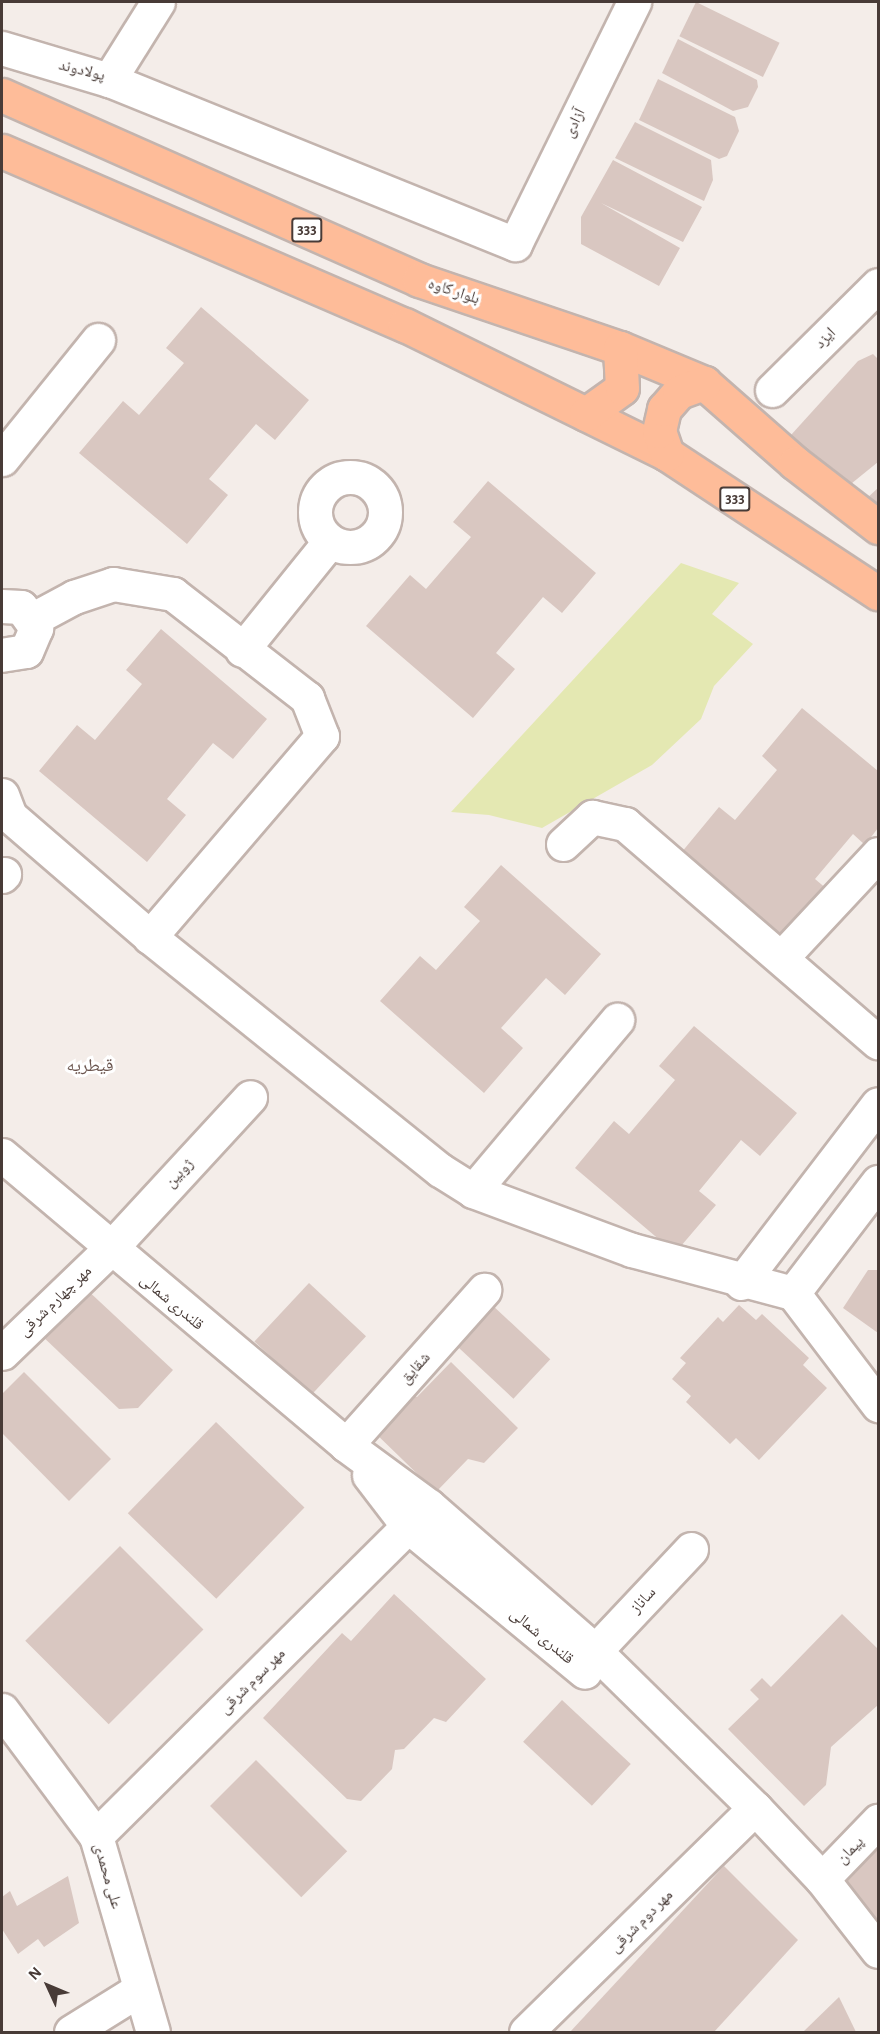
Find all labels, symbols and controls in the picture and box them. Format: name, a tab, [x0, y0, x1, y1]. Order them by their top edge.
street label: پولادوند	[57, 55, 107, 85]
street label: آزادی	[559, 105, 589, 141]
road number: 333	[290, 218, 324, 242]
street label: بلوار کاوه	[426, 274, 482, 308]
street label: ایزد	[810, 323, 840, 353]
road number: 333	[718, 487, 752, 511]
district label: قیطریه	[67, 1055, 113, 1077]
street label: ژوبین	[161, 1154, 197, 1192]
street label: مهر چهارم شرقی	[14, 1261, 96, 1341]
street label: قلندری شمالی	[136, 1270, 208, 1334]
street label: شقایق	[396, 1348, 434, 1388]
street label: ساناز	[626, 1583, 660, 1617]
street label: قلندری شمالی	[506, 1604, 578, 1668]
street label: مهر سوم شرقی	[215, 1644, 289, 1718]
street label: پیمان	[832, 1832, 868, 1868]
street label: علی محمدی	[89, 1841, 127, 1911]
street label: مهر دوم شرقی	[605, 1885, 677, 1957]
north arrow	[18, 1956, 78, 2016]
text: N	[25, 1964, 45, 1983]

